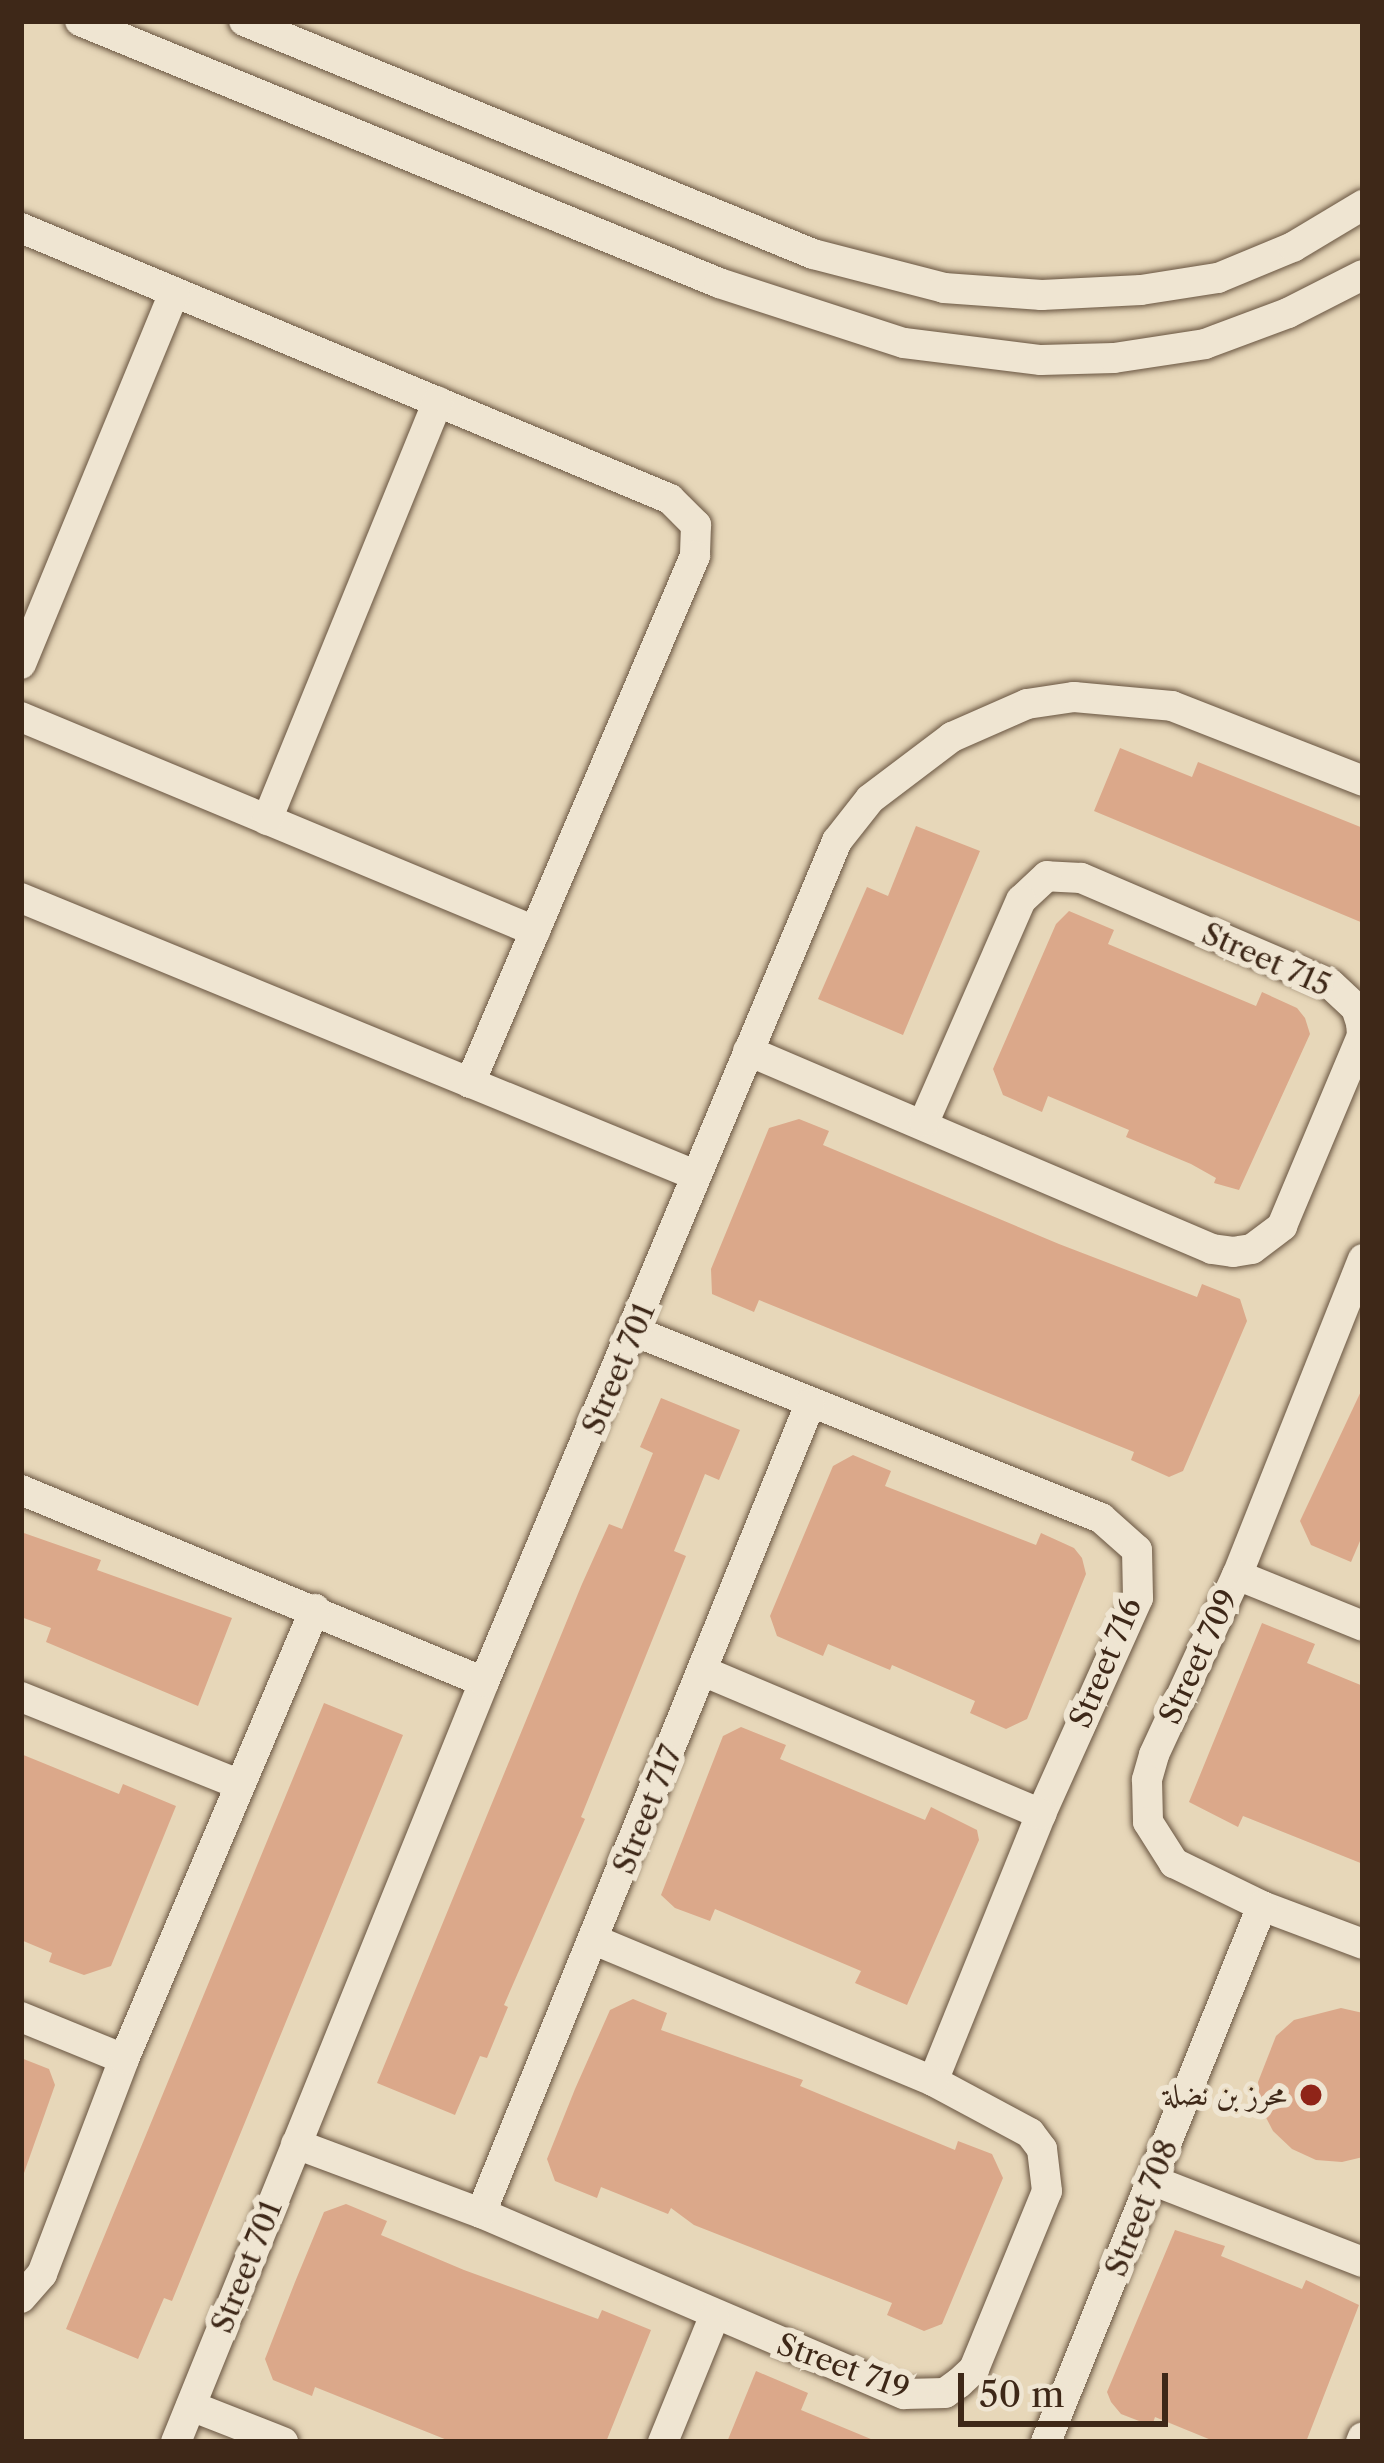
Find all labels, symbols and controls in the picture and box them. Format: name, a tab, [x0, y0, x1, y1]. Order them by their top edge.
street label: Street 715	[1196, 916, 1336, 1004]
street label: Street 701	[575, 1298, 663, 1440]
street label: Street 709	[1152, 1584, 1246, 1730]
street label: Street 716	[1062, 1592, 1150, 1734]
street label: Street 717	[606, 1741, 690, 1879]
place label: محرز بن نضلة	[1163, 2077, 1287, 2113]
marker: محرز بن نضلة	[1298, 2082, 1324, 2108]
street label: Street 708	[1098, 2134, 1186, 2282]
street label: Street 701	[204, 2196, 290, 2338]
street label: Street 719	[772, 2326, 914, 2408]
scale bar	[964, 2349, 1174, 2423]
text: 50 m	[979, 2372, 1064, 2416]

